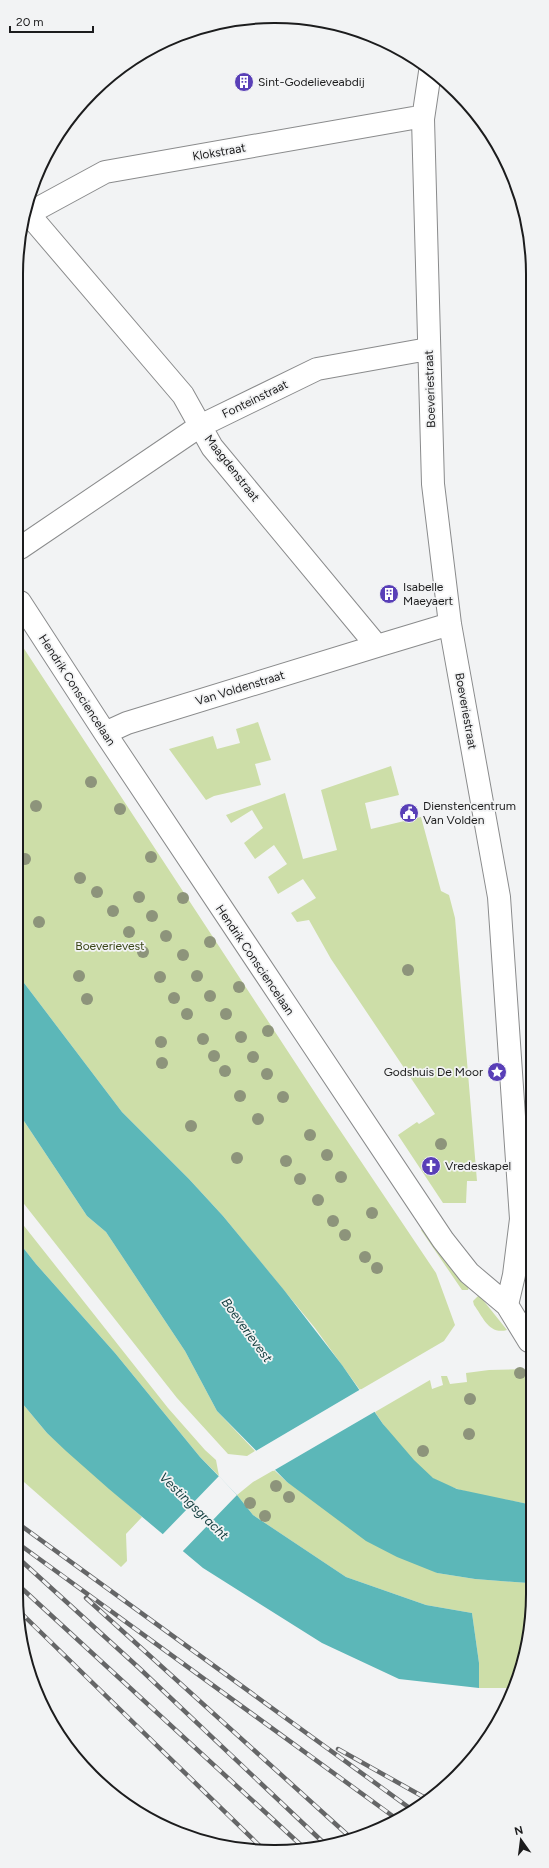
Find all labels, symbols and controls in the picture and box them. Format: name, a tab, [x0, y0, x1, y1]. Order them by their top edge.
scale bar	[10, 8, 93, 34]
text: 20 m	[16, 15, 44, 29]
building icon: Sint-Godelieveabdij	[233, 71, 255, 93]
place label: Sint-Godelieveabdij	[258, 75, 365, 89]
street label: Klokstraat	[191, 140, 247, 164]
street label: Boeveriestraat	[422, 349, 438, 428]
street label: Fonteinstraat	[220, 377, 291, 421]
street label: Maagdenstraat	[202, 432, 263, 504]
place label: Isabelle Maeyaert	[403, 580, 454, 608]
building icon: Isabelle Maeyaert	[378, 583, 400, 605]
street label: Hendrik Consciencelaan	[36, 632, 118, 749]
street label: Van Voldenstraat	[194, 668, 287, 708]
street label: Boeveriestraat	[452, 672, 480, 751]
place label: Dienstencentrum Van Volden	[423, 799, 516, 827]
public building icon: Dienstencentrum Van Volden	[398, 802, 420, 824]
street label: Hendrik Consciencelaan	[213, 902, 297, 1018]
park label: Boeverievest	[75, 939, 145, 953]
place icon: Godshuis De Moor	[486, 1061, 508, 1083]
place label: Godshuis De Moor	[384, 1065, 483, 1079]
church icon: Vredeskapel	[420, 1155, 442, 1177]
place label: Vredeskapel	[445, 1159, 511, 1173]
water label: Boeverievest	[219, 1295, 276, 1366]
water label: Vestingsgracht	[157, 1469, 232, 1543]
north arrow	[501, 1820, 541, 1860]
text: N	[513, 1823, 524, 1838]

